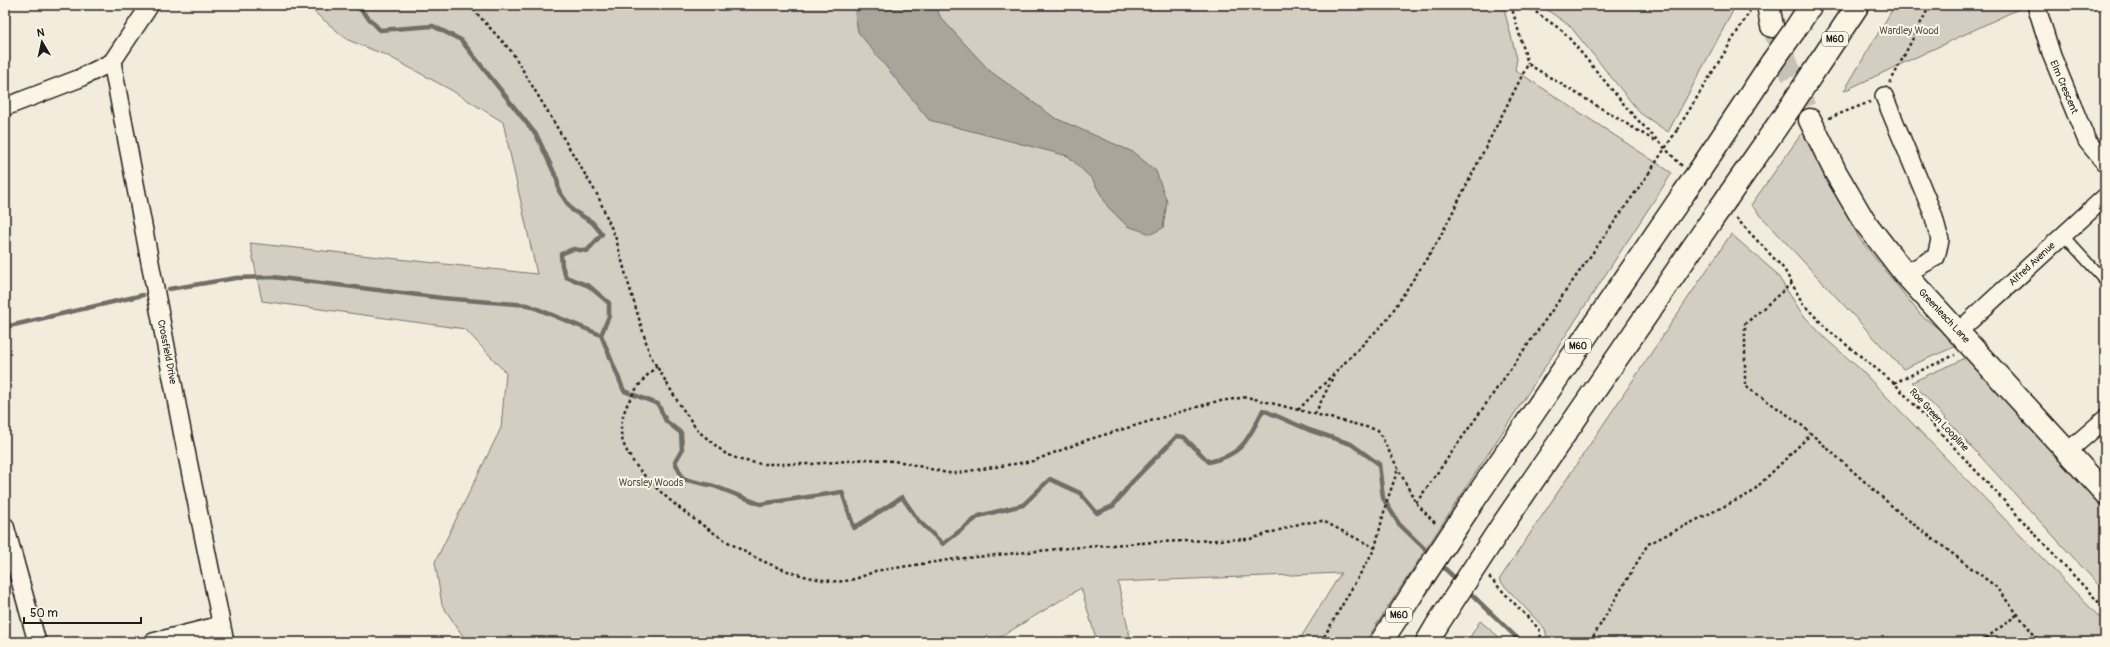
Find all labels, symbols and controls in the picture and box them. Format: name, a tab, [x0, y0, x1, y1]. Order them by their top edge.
north arrow	[22, 22, 62, 62]
park label: Wardley Wood	[1879, 25, 1939, 37]
text: N	[36, 26, 46, 40]
road number: M60	[1822, 32, 1848, 46]
street label: Elm Crescent	[2047, 58, 2081, 116]
street label: Alfred Avenue	[2006, 239, 2058, 289]
street label: Greenleach Lane	[1916, 286, 1972, 346]
street label: Crossfield Drive	[155, 319, 179, 385]
road number: M60	[1565, 339, 1591, 353]
street label: Roe Green Loopline	[1907, 386, 1971, 454]
park label: Worsley Woods	[619, 477, 684, 489]
scale bar	[24, 599, 141, 625]
text: 50 m	[30, 606, 58, 621]
road number: M60	[1386, 608, 1412, 622]

